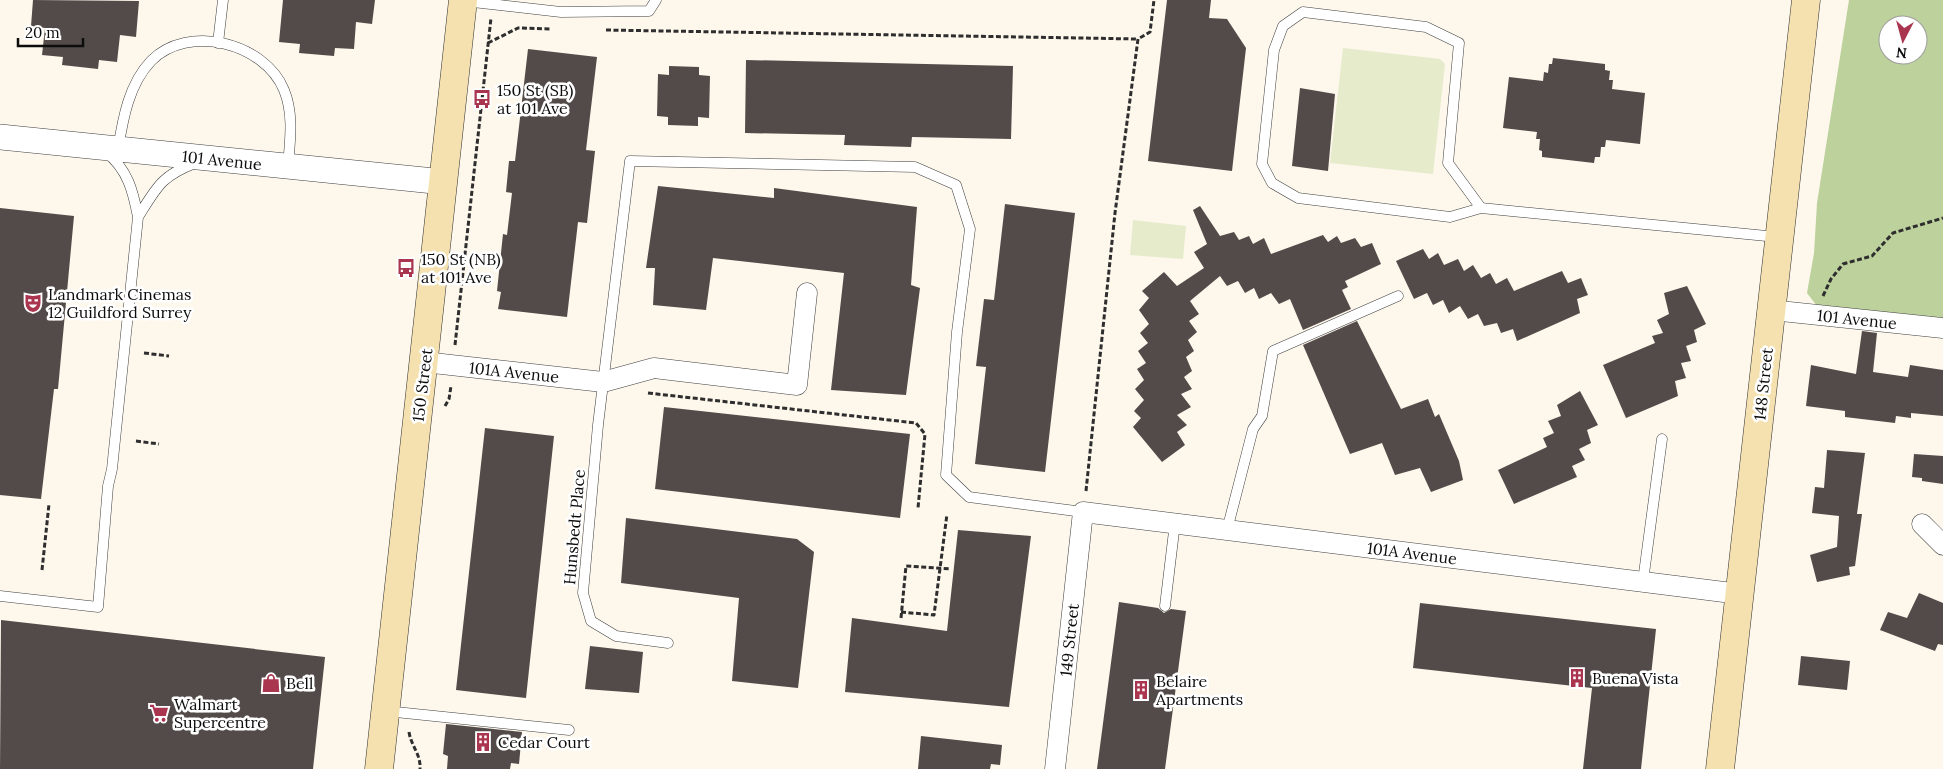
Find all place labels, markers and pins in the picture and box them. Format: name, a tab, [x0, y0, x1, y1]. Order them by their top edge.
place label: 150 St (SB) at 101 Ave	[497, 80, 573, 118]
bus stop icon: 150 St (SB) at 101 Ave	[471, 88, 493, 110]
place label: 150 St (NB) at 101 Ave	[421, 249, 501, 287]
bus stop icon: 150 St (NB) at 101 Ave	[395, 257, 417, 279]
place label: Landmark Cinemas 12 Guildford Surrey	[48, 284, 192, 322]
theatre icon: Landmark Cinemas 12 Guildford Surrey	[22, 292, 44, 314]
building icon: Buena Vista	[1566, 667, 1588, 689]
place label: Buena Vista	[1592, 668, 1679, 688]
place label: Belaire Apartments	[1155, 671, 1243, 709]
shop icon: Bell	[260, 672, 282, 694]
place label: Bell	[286, 673, 313, 693]
building icon: Belaire Apartments	[1130, 679, 1152, 701]
place label: Walmart Supercentre	[174, 694, 266, 732]
supermarket icon: Walmart Supercentre	[148, 702, 170, 724]
building icon: Cedar Court	[472, 731, 494, 753]
place label: Cedar Court	[498, 732, 591, 752]

